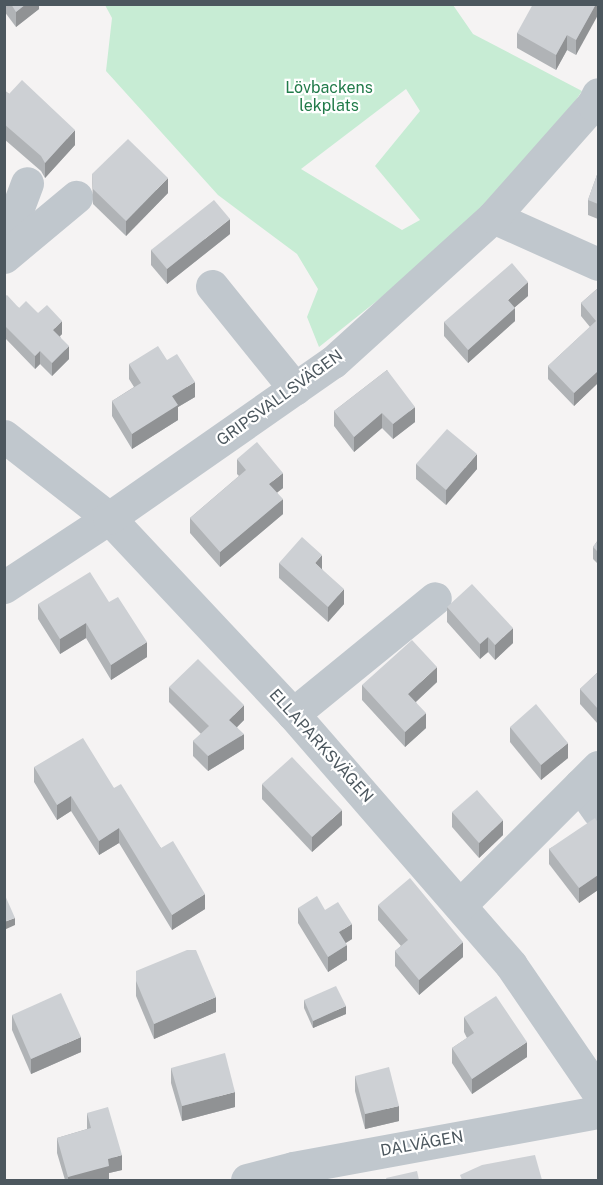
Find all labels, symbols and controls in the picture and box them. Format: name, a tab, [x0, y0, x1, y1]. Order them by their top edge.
park label: Lövbackens lekplats	[285, 78, 373, 116]
street label: GRIPSVALLSVÄGEN	[213, 346, 347, 450]
street label: ELLAPARKSVÄGEN	[265, 685, 377, 807]
street label: DALVÄGEN	[379, 1127, 465, 1161]

